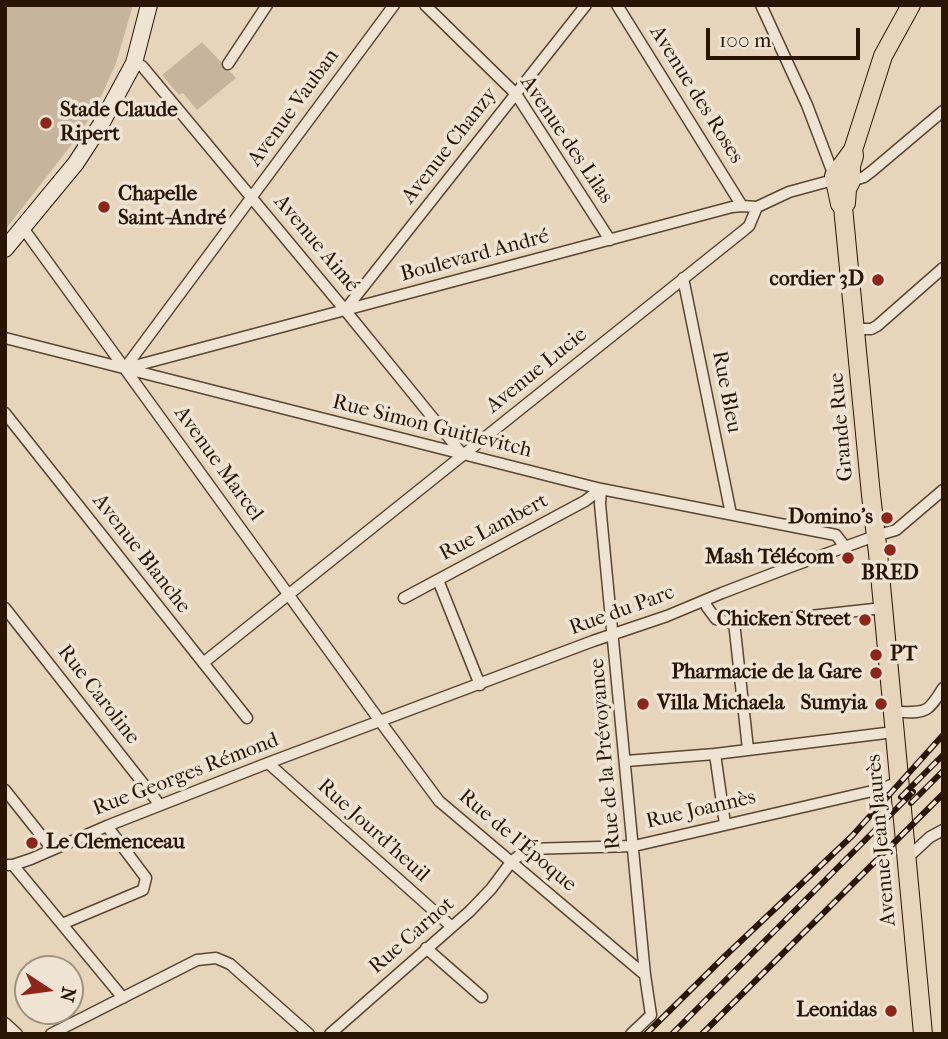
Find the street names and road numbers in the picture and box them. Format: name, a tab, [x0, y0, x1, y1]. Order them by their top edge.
street label: Avenue des Roses	[643, 21, 749, 169]
street label: Avenue Vauban	[243, 44, 345, 172]
street label: Avenue des Lilas	[514, 71, 618, 209]
street label: Avenue Chanzy	[397, 83, 503, 209]
street label: Avenue Aimé	[268, 190, 364, 298]
street label: Boulevard André	[398, 224, 552, 288]
street label: Avenue Lucie	[482, 323, 592, 419]
street label: Rue Bleu	[706, 349, 746, 435]
street label: Grande Rue	[825, 372, 859, 482]
street label: Rue Simon Guitlevitch	[330, 390, 534, 464]
street label: Avenue Marcel	[168, 402, 268, 526]
street label: Avenue Blanche	[86, 489, 196, 619]
street label: Rue Lambert	[435, 489, 553, 567]
street label: Rue du Parc	[566, 580, 678, 642]
street label: Rue Caroline	[51, 640, 145, 750]
street label: Rue de la Prévoyance	[585, 657, 627, 851]
street label: Rue Georges Rémond	[90, 728, 282, 822]
street label: Avenue Jean Jaurès	[862, 753, 902, 927]
street label: Rue Jourd'heuil	[312, 774, 434, 888]
street label: Rue de l'Époque	[453, 784, 581, 898]
street label: Rue Joannès	[644, 785, 758, 835]
street label: Rue Carnot	[364, 892, 460, 980]

